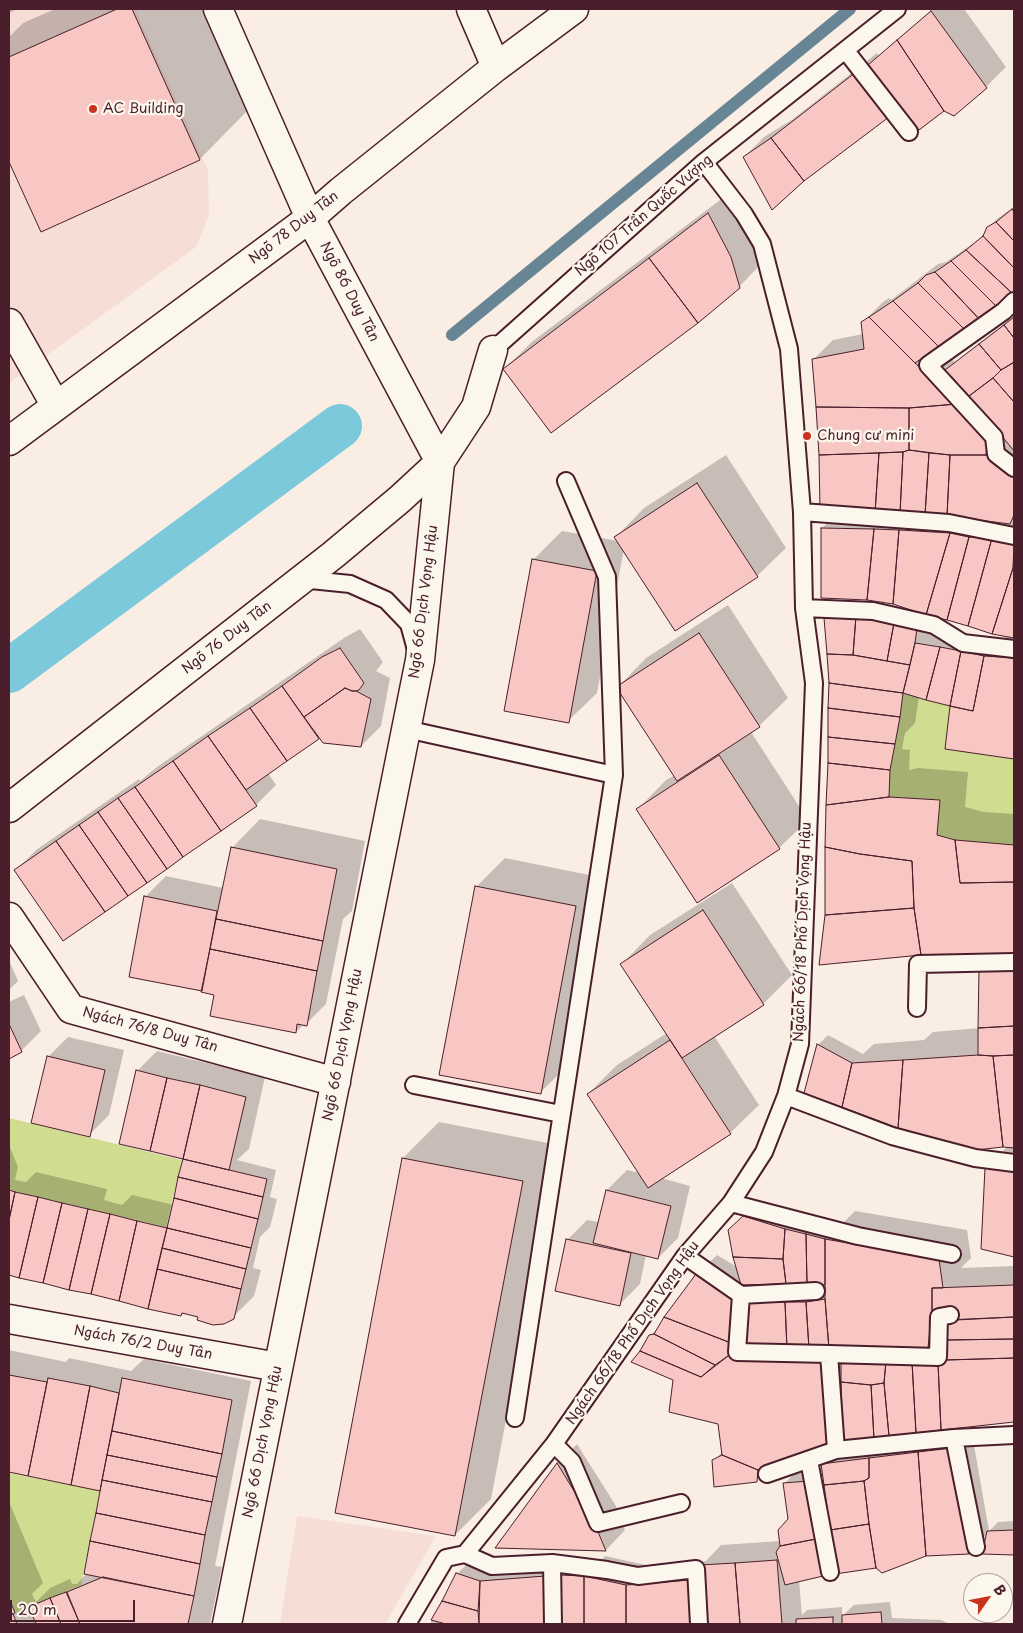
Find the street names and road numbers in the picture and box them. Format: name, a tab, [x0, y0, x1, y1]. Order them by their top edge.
street label: Ngõ 107 Trần Quốc Vượng	[572, 152, 716, 280]
street label: Ngõ 78 Duy Tân	[246, 188, 342, 268]
street label: Ngõ 86 Duy Tân	[316, 239, 382, 345]
street label: Ngõ 66 Dịch Vọng Hậu	[406, 524, 442, 680]
street label: Ngõ 76 Duy Tân	[179, 598, 275, 678]
street label: Ngách 66/18 Phố Dịch Vọng Hậu	[791, 822, 815, 1042]
street label: Ngõ 66 Dịch Vọng Hậu	[320, 967, 366, 1123]
street label: Ngách 76/8 Duy Tân	[81, 1004, 219, 1056]
street label: Ngách 66/18 Phố Dịch Vọng Hậu	[563, 1238, 703, 1428]
street label: Ngách 76/2 Duy Tân	[72, 1323, 214, 1363]
street label: Ngõ 66 Dịch Vọng Hậu	[240, 1364, 286, 1520]

